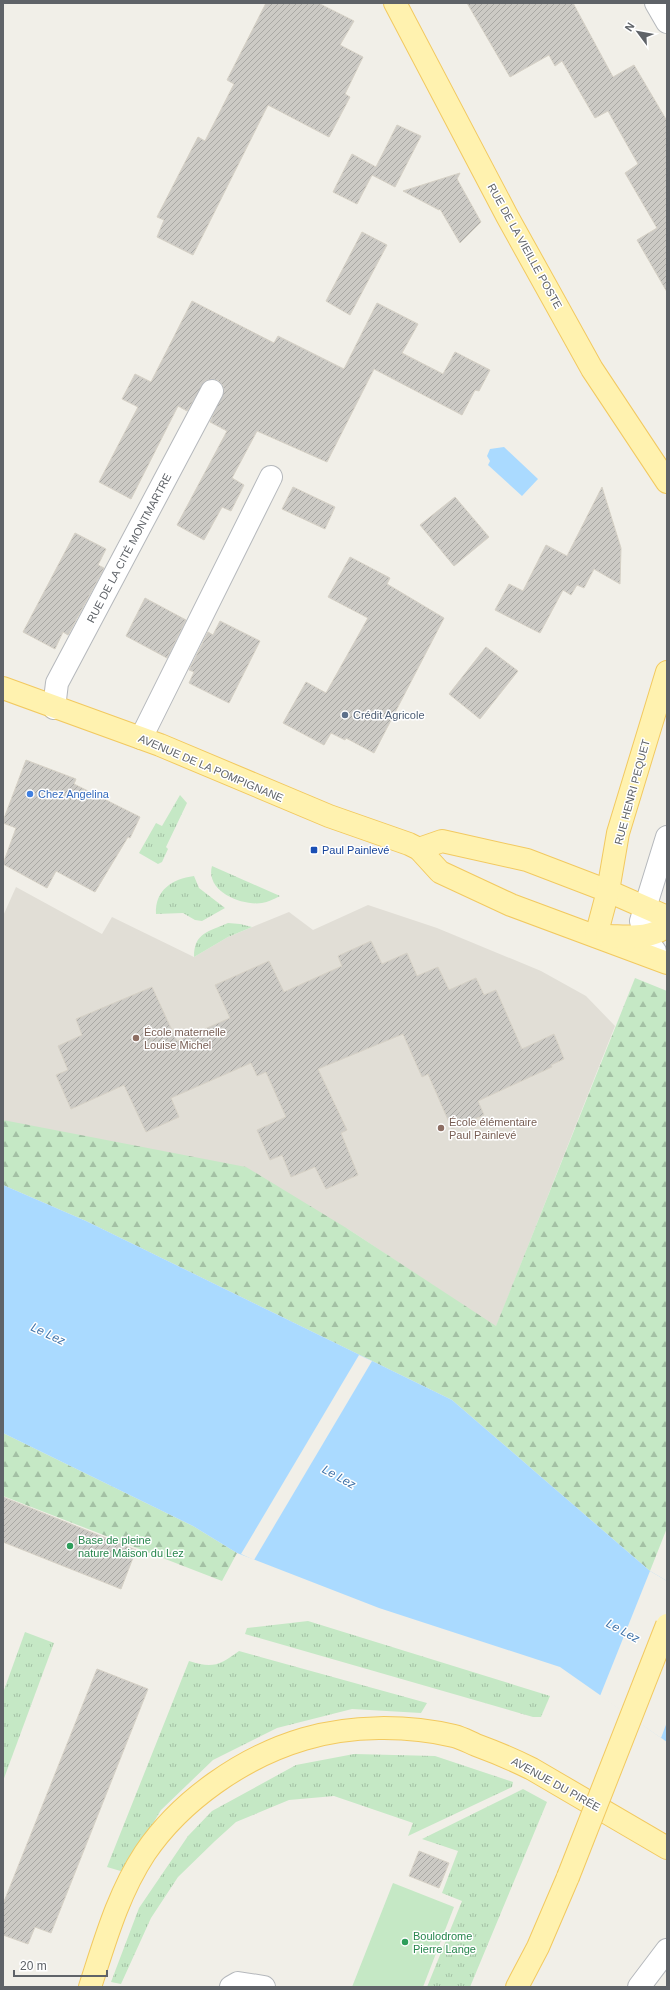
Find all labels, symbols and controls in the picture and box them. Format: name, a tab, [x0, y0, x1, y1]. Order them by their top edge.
north arrow	[618, 12, 658, 52]
text: N	[622, 20, 637, 33]
street label: RUE DE LA VIEILLE POSTE	[486, 181, 564, 311]
street label: RUE DE LA CITÉ MONTMARTRE	[84, 471, 174, 625]
place label: Crédit Agricole	[353, 709, 425, 721]
marker: Crédit Agricole	[340, 710, 350, 720]
street label: AVENUE DE LA POMPIGNANE	[137, 732, 285, 804]
street label: RUE HENRI PEQUET	[612, 738, 652, 846]
place label: Chez Angelina	[38, 788, 110, 800]
marker: Chez Angelina	[25, 789, 35, 799]
place label: Paul Painlevé	[322, 844, 389, 856]
marker: Paul Painlevé	[309, 845, 319, 855]
place label: École maternelle Louise Michel	[144, 1026, 226, 1051]
marker: École maternelle Louise Michel	[131, 1033, 141, 1043]
place label: École élémentaire Paul Painlevé	[449, 1116, 537, 1141]
marker: École élémentaire Paul Painlevé	[436, 1123, 446, 1133]
water label: Le Lez	[29, 1320, 67, 1348]
water label: Le Lez	[320, 1462, 358, 1492]
place label: Base de pleine nature Maison du Lez	[78, 1534, 184, 1559]
marker: Base de pleine nature Maison du Lez	[65, 1541, 75, 1551]
water label: Le Lez	[604, 1616, 642, 1646]
street label: AVENUE DU PIRÉE	[510, 1755, 602, 1813]
place label: Boulodrome Pierre Lange	[413, 1930, 476, 1955]
marker: Boulodrome Pierre Lange	[400, 1937, 410, 1947]
scale bar	[14, 1952, 107, 1978]
text: 20 m	[20, 1959, 47, 1973]

